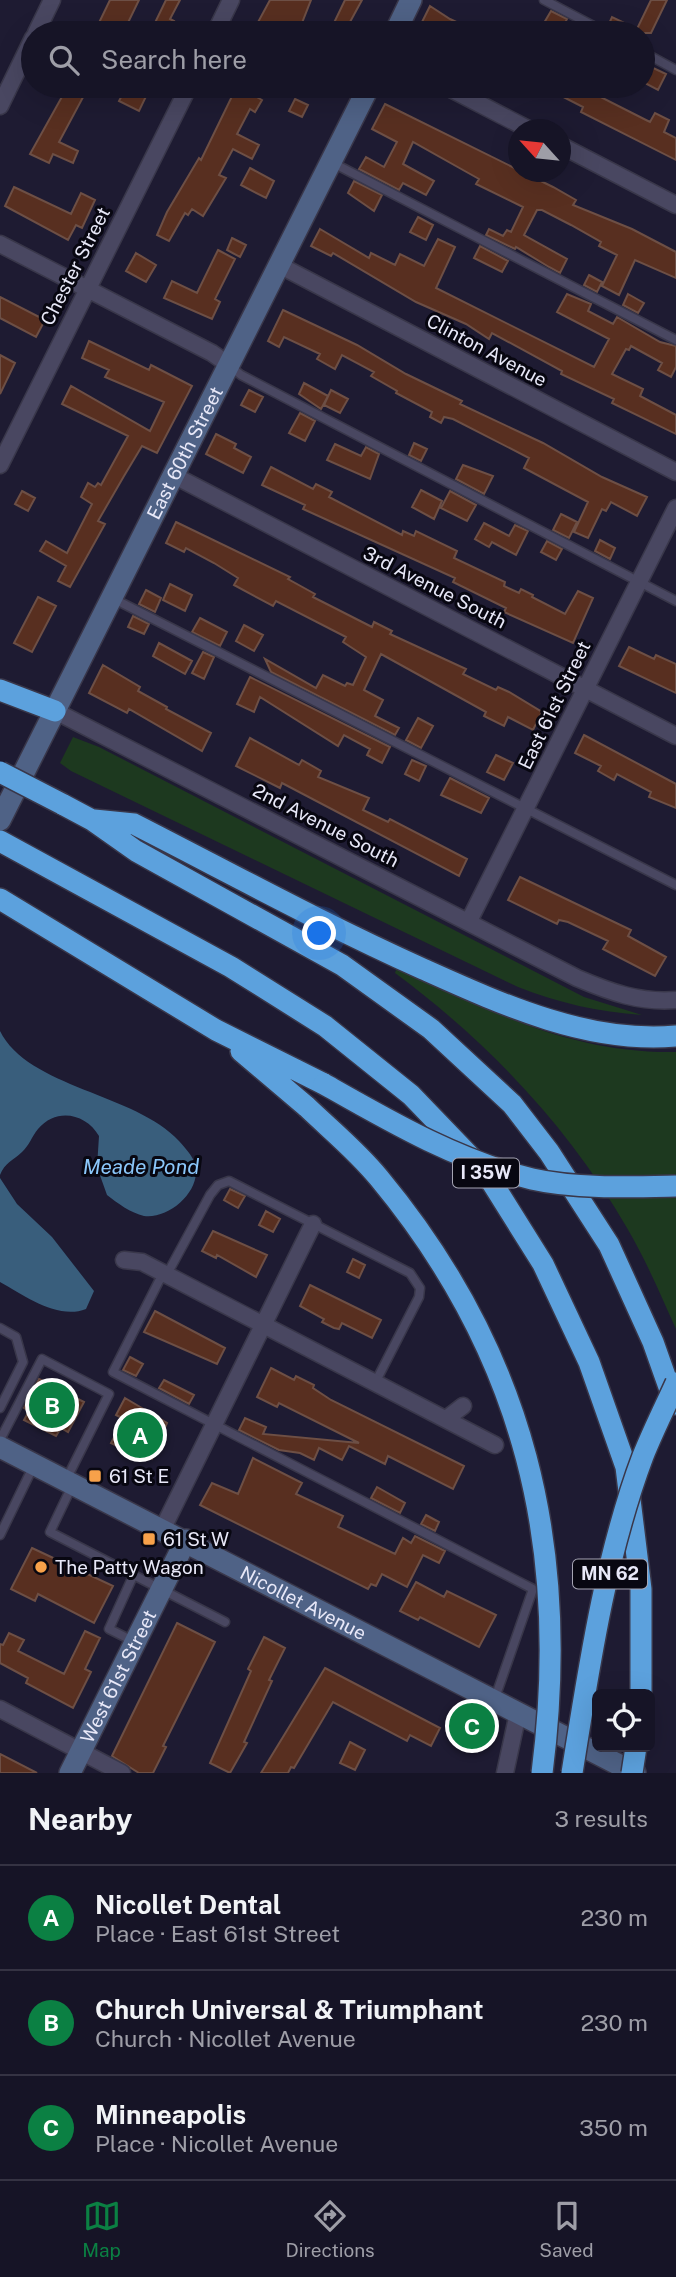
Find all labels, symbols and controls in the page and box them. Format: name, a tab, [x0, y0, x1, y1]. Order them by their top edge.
search box	[21, 21, 655, 98]
icon: search	[45, 41, 83, 79]
text: Search here	[101, 44, 247, 75]
north arrow	[508, 119, 571, 182]
street label: Chester Street	[36, 203, 114, 329]
street label: Clinton Avenue	[423, 309, 551, 391]
street label: East 60th Street	[142, 383, 227, 523]
street label: 3rd Avenue South	[360, 541, 510, 633]
street label: East 61st Street	[513, 637, 595, 773]
street label: 2nd Avenue South	[249, 779, 403, 871]
your location	[302, 916, 336, 950]
water label: Meade Pond	[83, 1154, 199, 1179]
road number: I 35W	[453, 1158, 519, 1188]
pin: B	[29, 1379, 75, 1431]
pin: A	[117, 1409, 163, 1461]
place label: 61 St E	[109, 1465, 169, 1487]
marker: 61 St E	[87, 1468, 103, 1484]
place label: 61 St W	[163, 1528, 229, 1550]
marker: 61 St W	[141, 1531, 157, 1547]
place label: The Patty Wagon	[55, 1556, 204, 1578]
marker: The Patty Wagon	[33, 1559, 49, 1575]
road number: MN 62	[573, 1560, 647, 1588]
street label: Nicollet Avenue	[237, 1561, 370, 1644]
street label: West 61st Street	[76, 1606, 161, 1747]
map controls	[592, 1689, 655, 1752]
button: locate	[592, 1689, 655, 1752]
pin: C	[449, 1700, 495, 1752]
text: Nearby	[28, 1801, 132, 1837]
text: 3 results	[554, 1805, 648, 1832]
text: Nicollet Dental	[95, 1889, 281, 1920]
text: A	[43, 1904, 59, 1931]
text: 230 m	[580, 1904, 648, 1931]
text: Place · East 61st Street	[95, 1920, 340, 1947]
text: Church Universal & Triumphant	[95, 1994, 484, 2025]
text: B	[43, 2009, 59, 2036]
text: 230 m	[580, 2009, 648, 2036]
text: Church · Nicollet Avenue	[95, 2025, 356, 2052]
text: Minneapolis	[95, 2099, 246, 2130]
text: C	[43, 2114, 59, 2141]
text: 350 m	[579, 2114, 648, 2141]
text: Place · Nicollet Avenue	[95, 2130, 338, 2157]
tab: Map	[82, 2197, 121, 2261]
tab: Directions	[285, 2197, 375, 2261]
tab: Saved	[539, 2197, 594, 2261]

